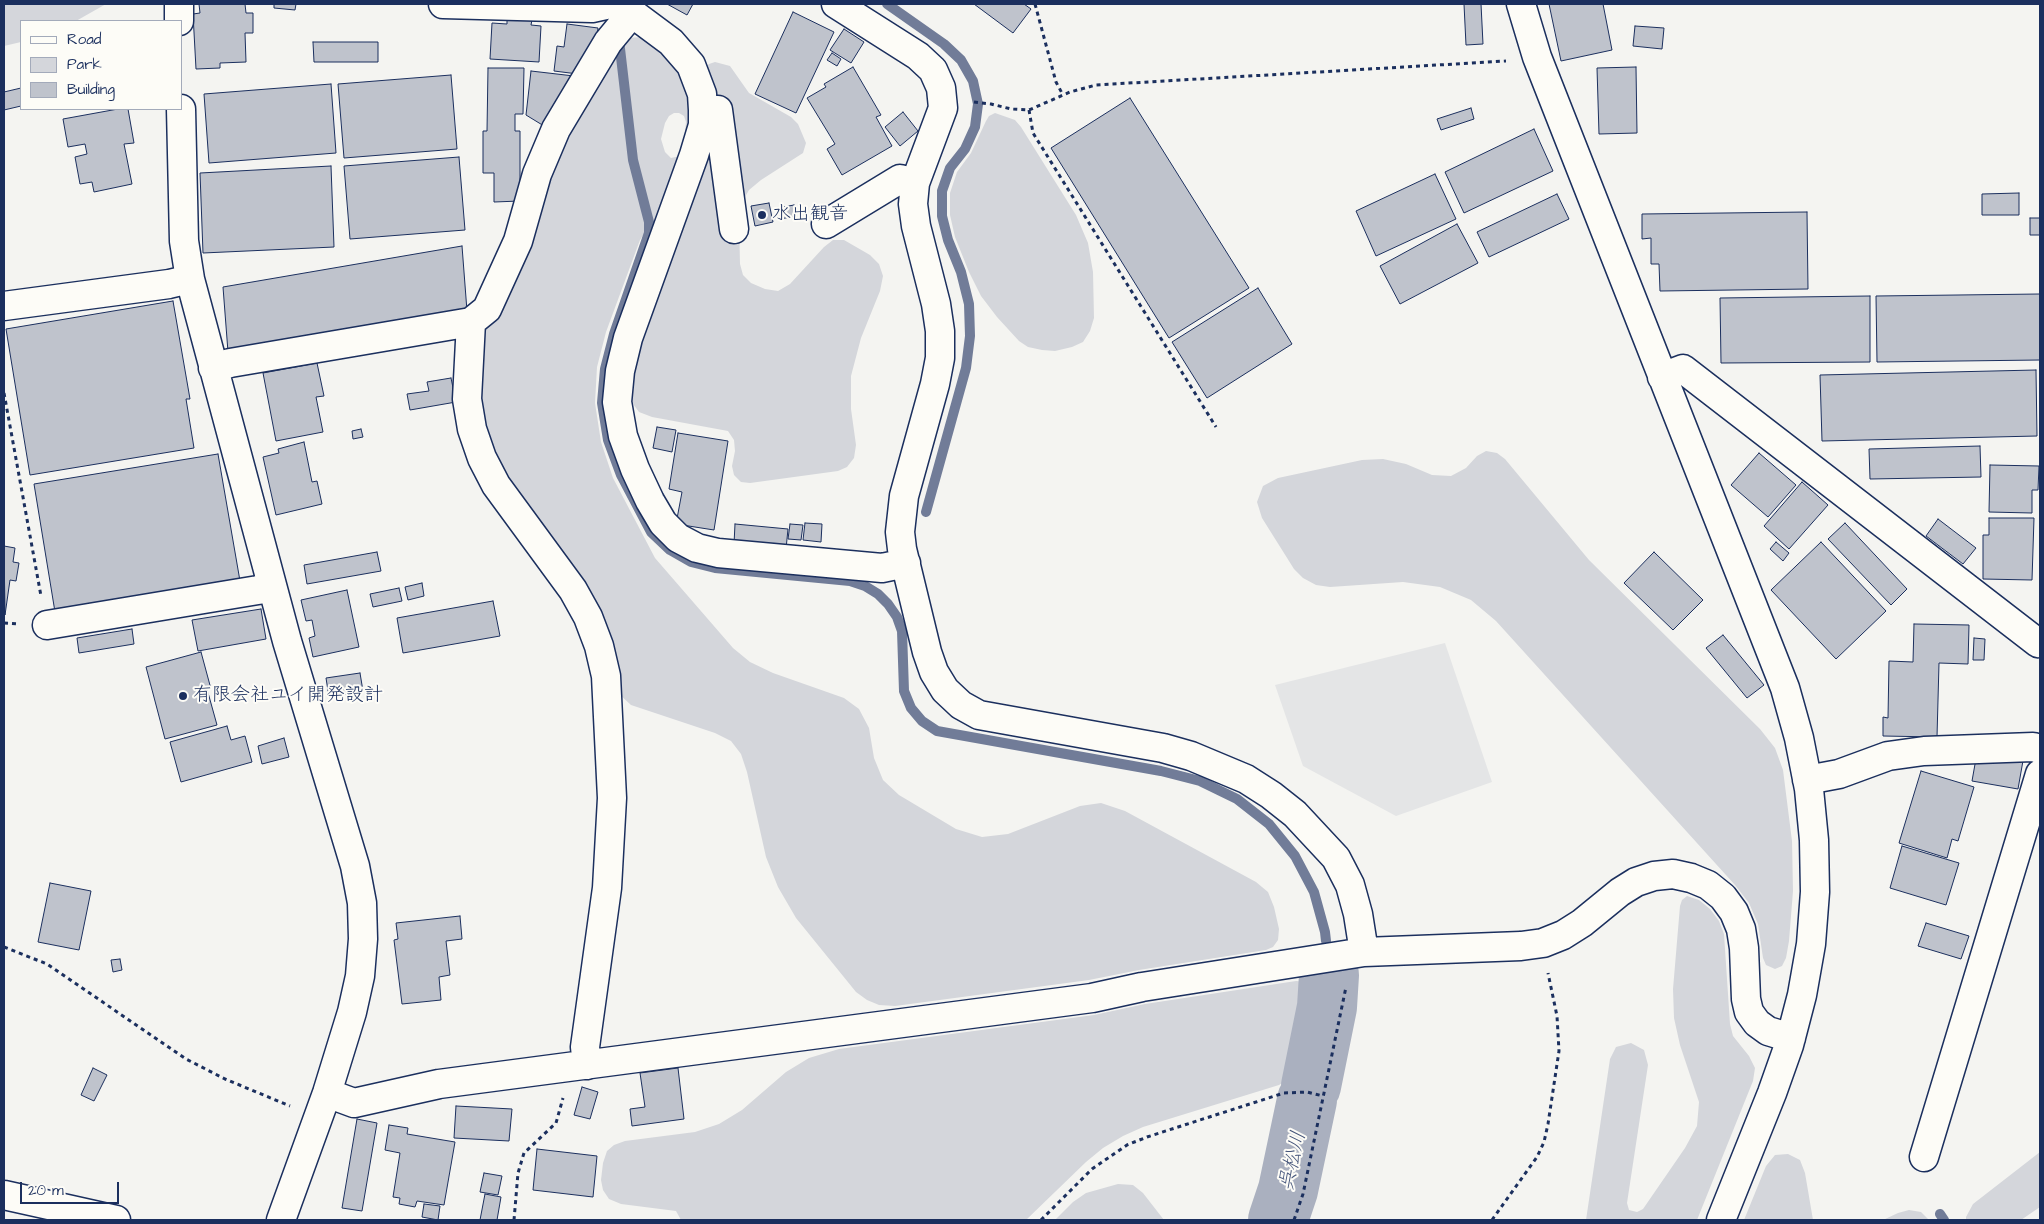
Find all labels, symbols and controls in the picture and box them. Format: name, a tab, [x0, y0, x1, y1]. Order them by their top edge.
legend	[20, 20, 182, 110]
text: Road	[67, 29, 101, 50]
text: Park	[67, 54, 102, 75]
text: Building	[67, 79, 115, 100]
place label: 水出観音	[772, 204, 848, 226]
marker: 水出観音	[756, 209, 768, 221]
place label: 有限会社ユイ開発設計	[193, 685, 383, 707]
marker: 有限会社ユイ開発設計	[177, 690, 189, 702]
water label: 呉松川	[1276, 1129, 1312, 1193]
scale bar	[22, 1172, 121, 1204]
text: 20 m	[28, 1180, 64, 1201]

